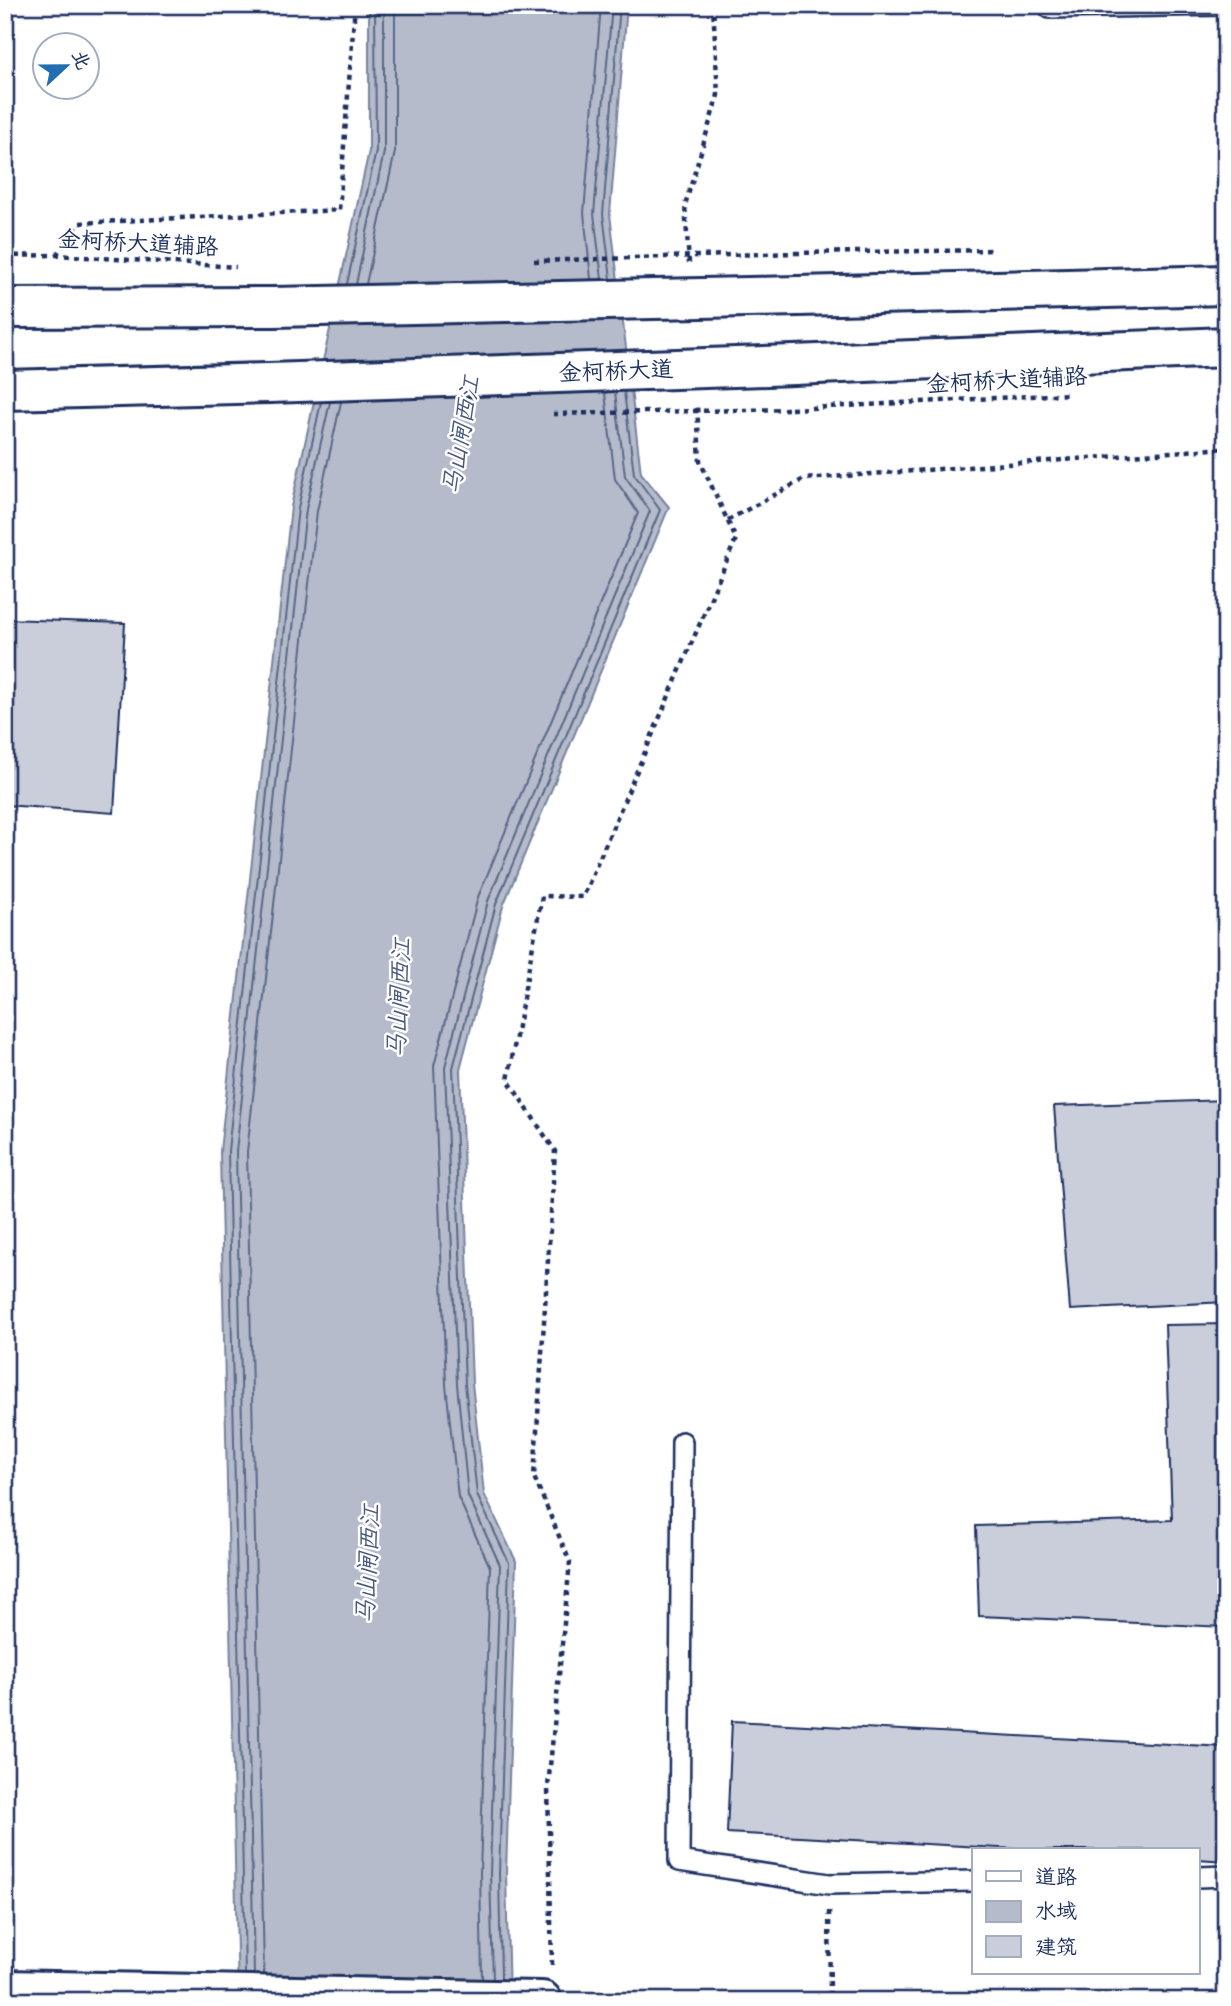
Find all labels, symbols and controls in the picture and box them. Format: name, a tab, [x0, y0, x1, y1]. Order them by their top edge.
north arrow	[32, 32, 102, 102]
text: 北	[67, 47, 95, 73]
street label: 金柯桥大道辅路	[57, 225, 219, 261]
street label: 金柯桥大道	[558, 356, 674, 386]
street label: 金柯桥大道辅路	[926, 362, 1088, 398]
water label: 马山闸西江	[437, 372, 485, 497]
water label: 马山闸西江	[382, 936, 416, 1059]
water label: 马山闸西江	[351, 1502, 385, 1625]
legend	[972, 1848, 1200, 1974]
text: 道路	[1035, 1865, 1077, 1889]
text: 水域	[1035, 1899, 1077, 1923]
text: 建筑	[1035, 1935, 1077, 1959]

